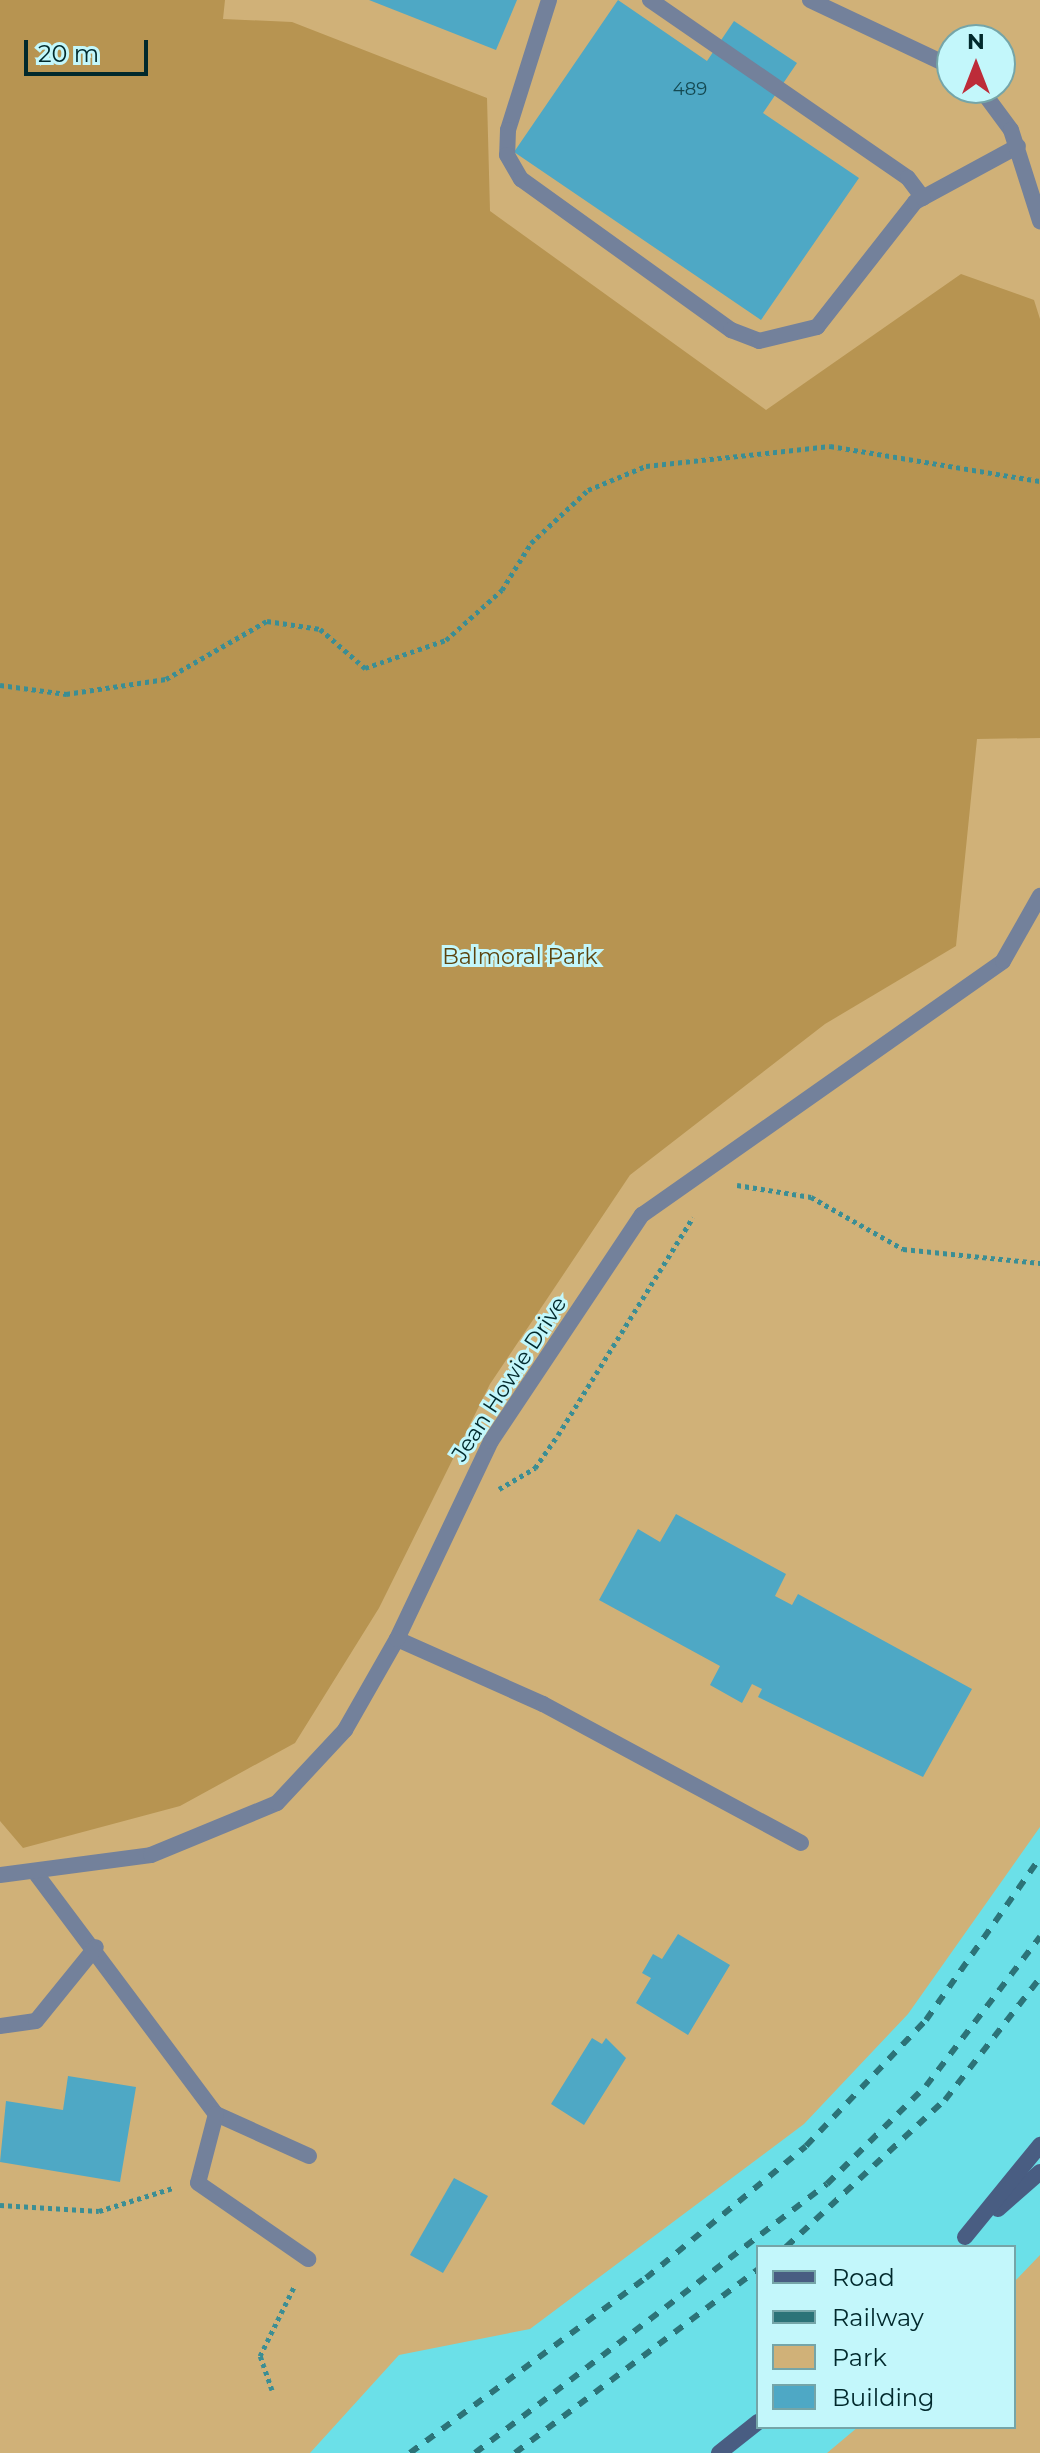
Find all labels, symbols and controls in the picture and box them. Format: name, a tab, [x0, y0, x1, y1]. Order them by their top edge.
scale bar	[28, 24, 152, 74]
north arrow	[936, 24, 1016, 104]
text: N	[967, 28, 985, 55]
text: 20 m	[38, 39, 99, 68]
house number: 489	[673, 78, 707, 100]
park label: Balmoral Park	[442, 944, 598, 970]
street label: Jean Howie Drive	[446, 1292, 572, 1466]
legend	[756, 2245, 1016, 2429]
text: Road	[832, 2263, 895, 2292]
text: Railway	[832, 2303, 924, 2332]
text: Park	[832, 2343, 887, 2372]
text: Building	[832, 2383, 935, 2412]

